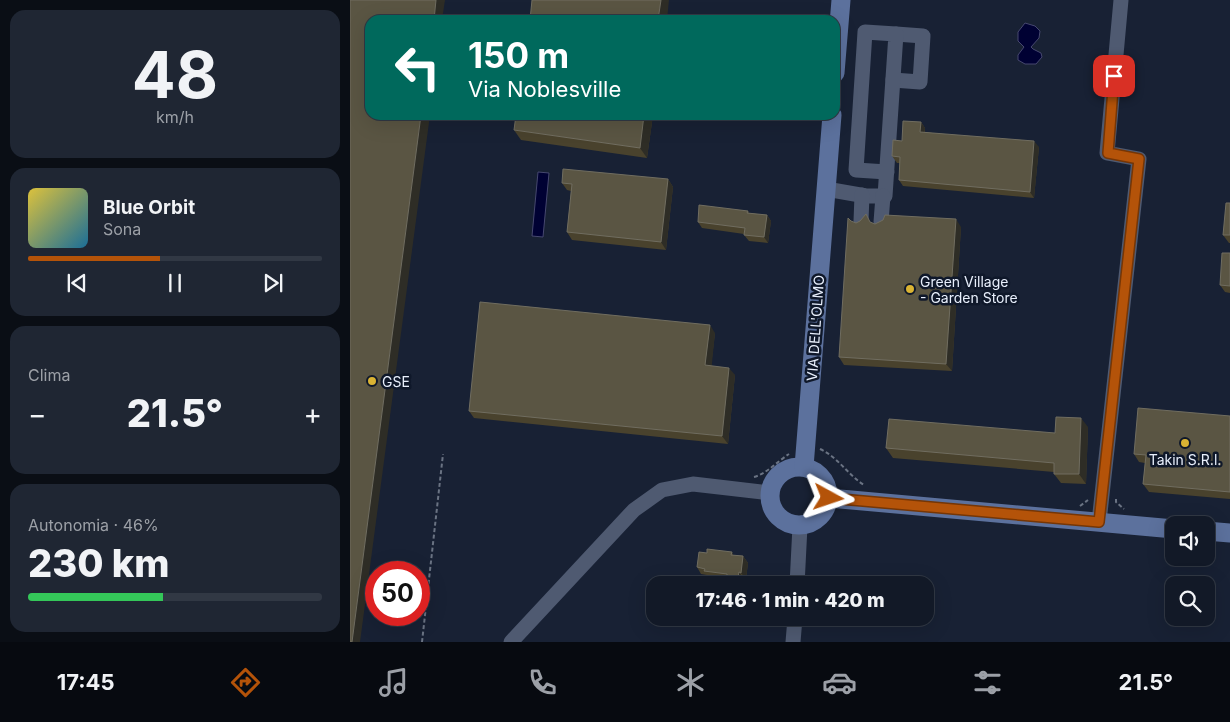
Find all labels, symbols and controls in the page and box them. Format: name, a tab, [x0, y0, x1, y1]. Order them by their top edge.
text: 150 m	[468, 34, 569, 76]
text: 48	[132, 35, 218, 114]
icon: left	[385, 35, 450, 100]
pin	[1093, 55, 1135, 97]
icon: arrive	[1100, 62, 1128, 90]
text: Via Noblesville	[468, 76, 621, 102]
text: km/h	[156, 107, 194, 127]
text: Blue Orbit	[103, 196, 195, 219]
text: Sona	[103, 219, 141, 239]
icon: previous	[63, 269, 91, 297]
icon: pause	[161, 269, 189, 297]
icon: next	[259, 269, 287, 297]
place label: Green Village - Garden Store	[920, 273, 1018, 306]
street label: VIA DELL'OLMO	[803, 274, 827, 382]
marker: Green Village - Garden Store	[904, 283, 916, 295]
text: Clima	[28, 365, 70, 385]
place label: GSE	[382, 373, 410, 390]
marker: GSE	[366, 375, 378, 387]
text: 21.5°	[127, 390, 223, 436]
text: −	[28, 397, 47, 431]
text: +	[303, 397, 322, 431]
marker: Takin S.R.l.	[1179, 437, 1191, 449]
place label: Takin S.R.l.	[1149, 451, 1221, 468]
position arrow	[802, 471, 854, 523]
text: Autonomia · 46%	[28, 515, 159, 535]
map controls	[1165, 516, 1215, 626]
button: sound	[1165, 516, 1215, 566]
text: 230 km	[28, 540, 170, 586]
speed limit sign: 50	[365, 561, 430, 626]
button: search	[1165, 576, 1215, 626]
text: 17:46 · 1 min · 420 m	[695, 589, 885, 612]
icon: directions	[228, 665, 263, 700]
icon: music	[376, 665, 411, 700]
icon: phone	[525, 665, 560, 700]
icon: climate	[673, 665, 708, 700]
icon: car	[822, 665, 857, 700]
icon: filters	[970, 665, 1005, 700]
text: 17:45	[57, 669, 115, 695]
text: 21.5°	[1119, 669, 1173, 695]

